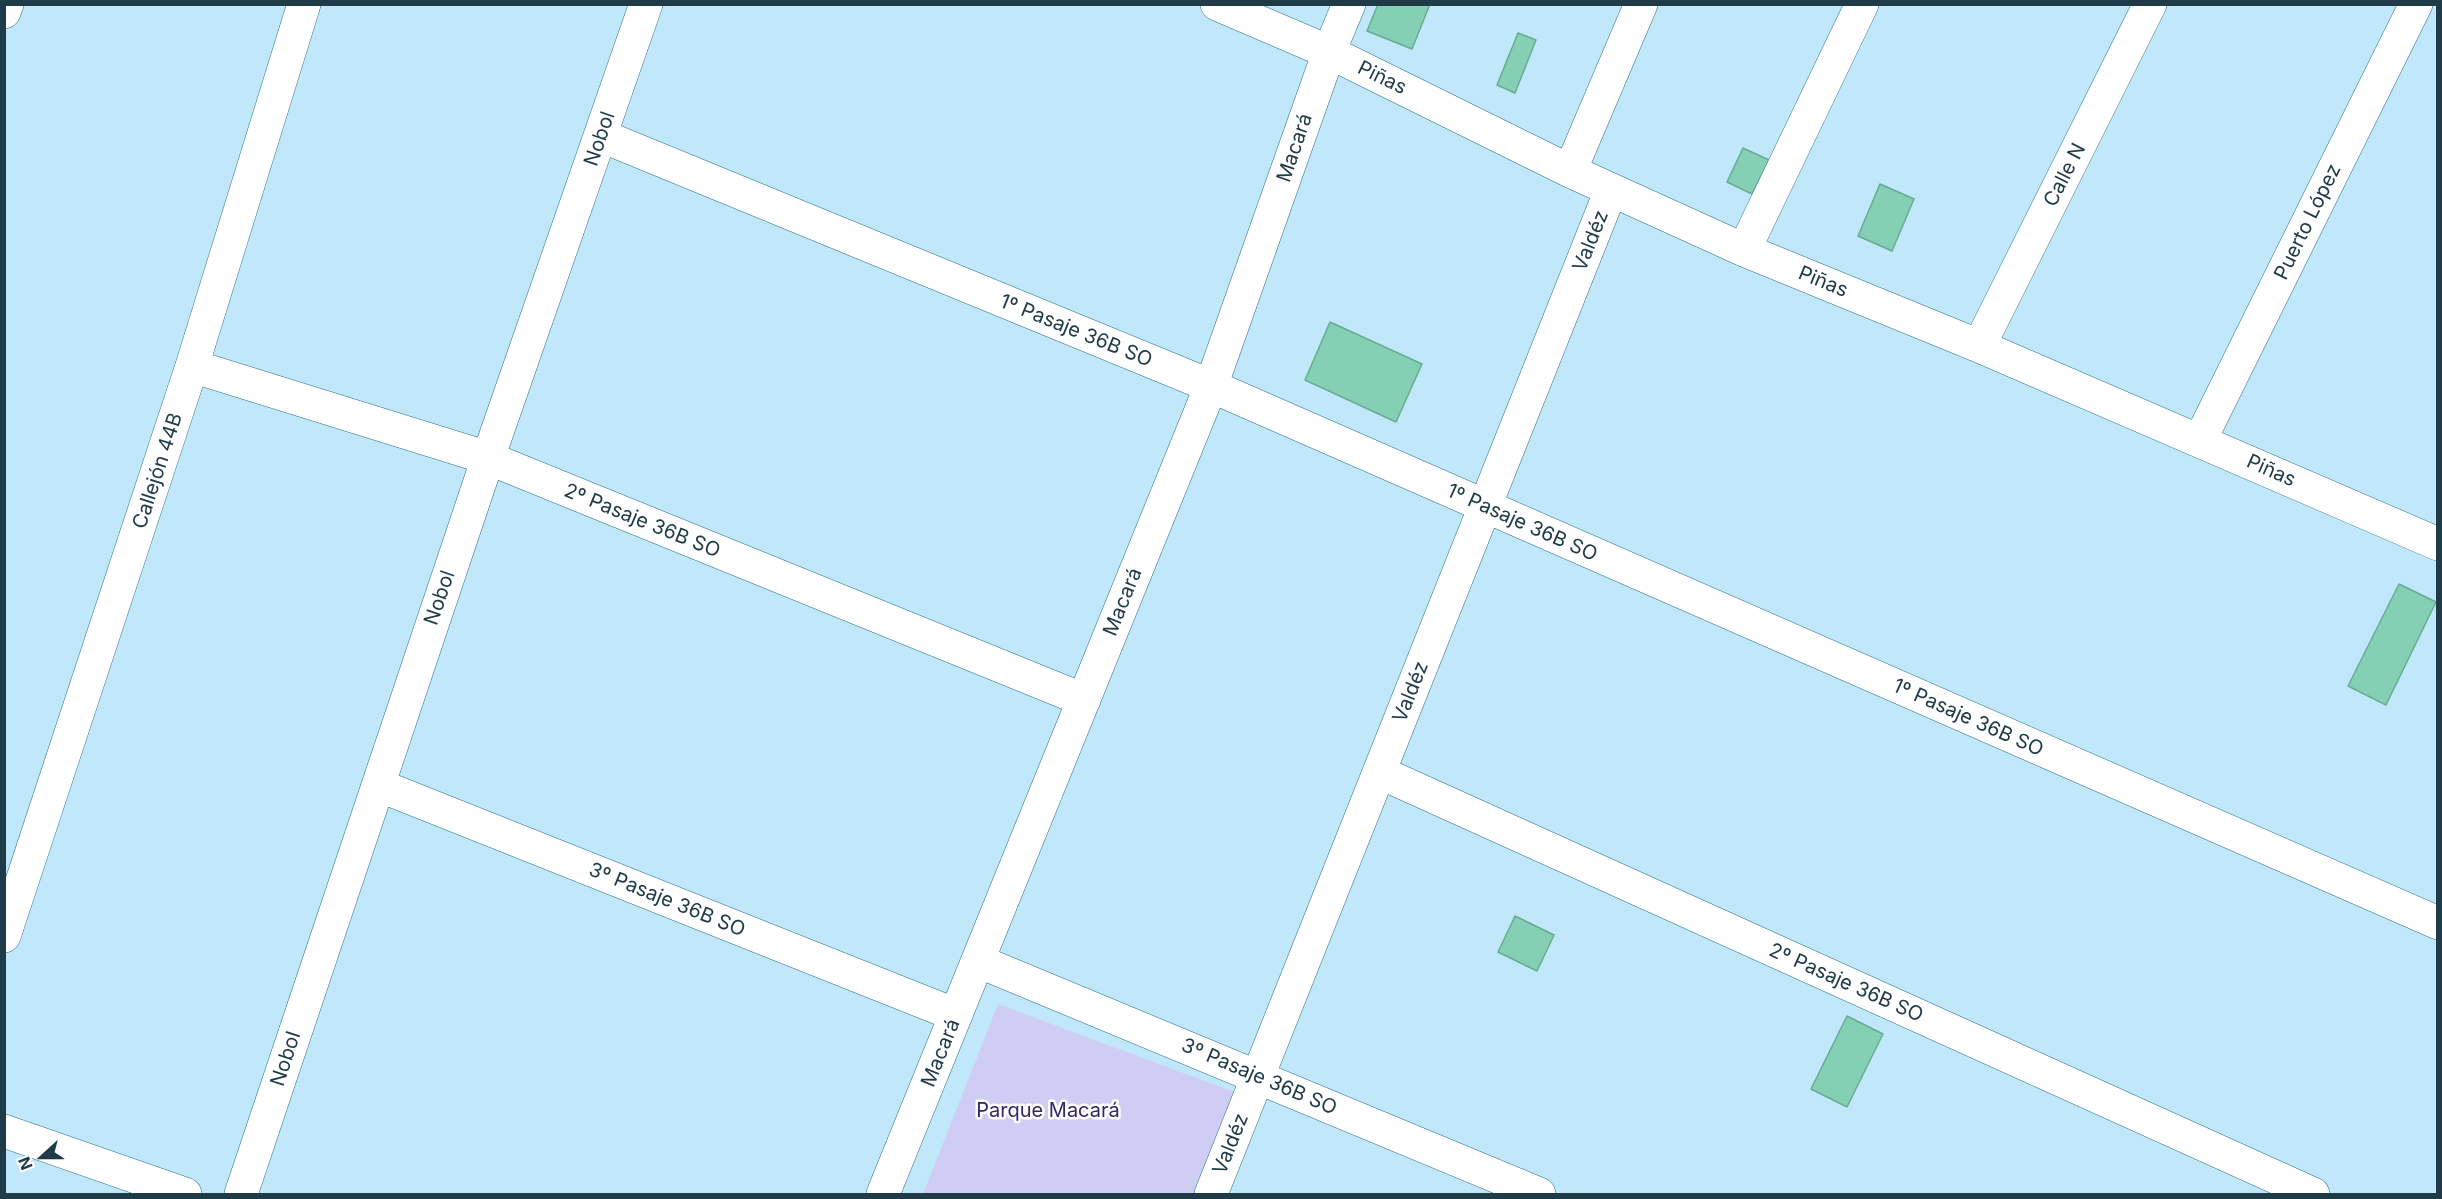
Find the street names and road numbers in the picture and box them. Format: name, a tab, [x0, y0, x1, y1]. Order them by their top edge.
street label: Piñas	[1354, 56, 1410, 100]
street label: Nobol	[580, 109, 620, 169]
street label: Macará	[1272, 111, 1318, 185]
street label: Calle N	[2039, 139, 2091, 211]
street label: Puerto López	[2270, 160, 2346, 284]
street label: Valdéz	[1568, 207, 1614, 275]
street label: Piñas	[1795, 261, 1851, 303]
street label: 1º Pasaje 36B SO	[996, 289, 1156, 373]
street label: Callejón 44B	[128, 410, 188, 532]
street label: Piñas	[2243, 450, 2299, 492]
street label: 2º Pasaje 36B SO	[560, 479, 724, 563]
street label: 1º Pasaje 36B SO	[1443, 479, 1601, 567]
street label: Macará	[1099, 565, 1147, 639]
street label: Nobol	[420, 568, 460, 628]
street label: Valdéz	[1388, 658, 1434, 726]
street label: 1º Pasaje 36B SO	[1889, 674, 2047, 762]
street label: 3º Pasaje 36B SO	[585, 858, 749, 942]
street label: 2º Pasaje 36B SO	[1765, 938, 1927, 1028]
street label: Macará	[917, 1016, 965, 1090]
street label: Nobol	[266, 1029, 306, 1089]
street label: 3º Pasaje 36B SO	[1178, 1033, 1340, 1121]
street label: Valdéz	[1208, 1110, 1254, 1178]

